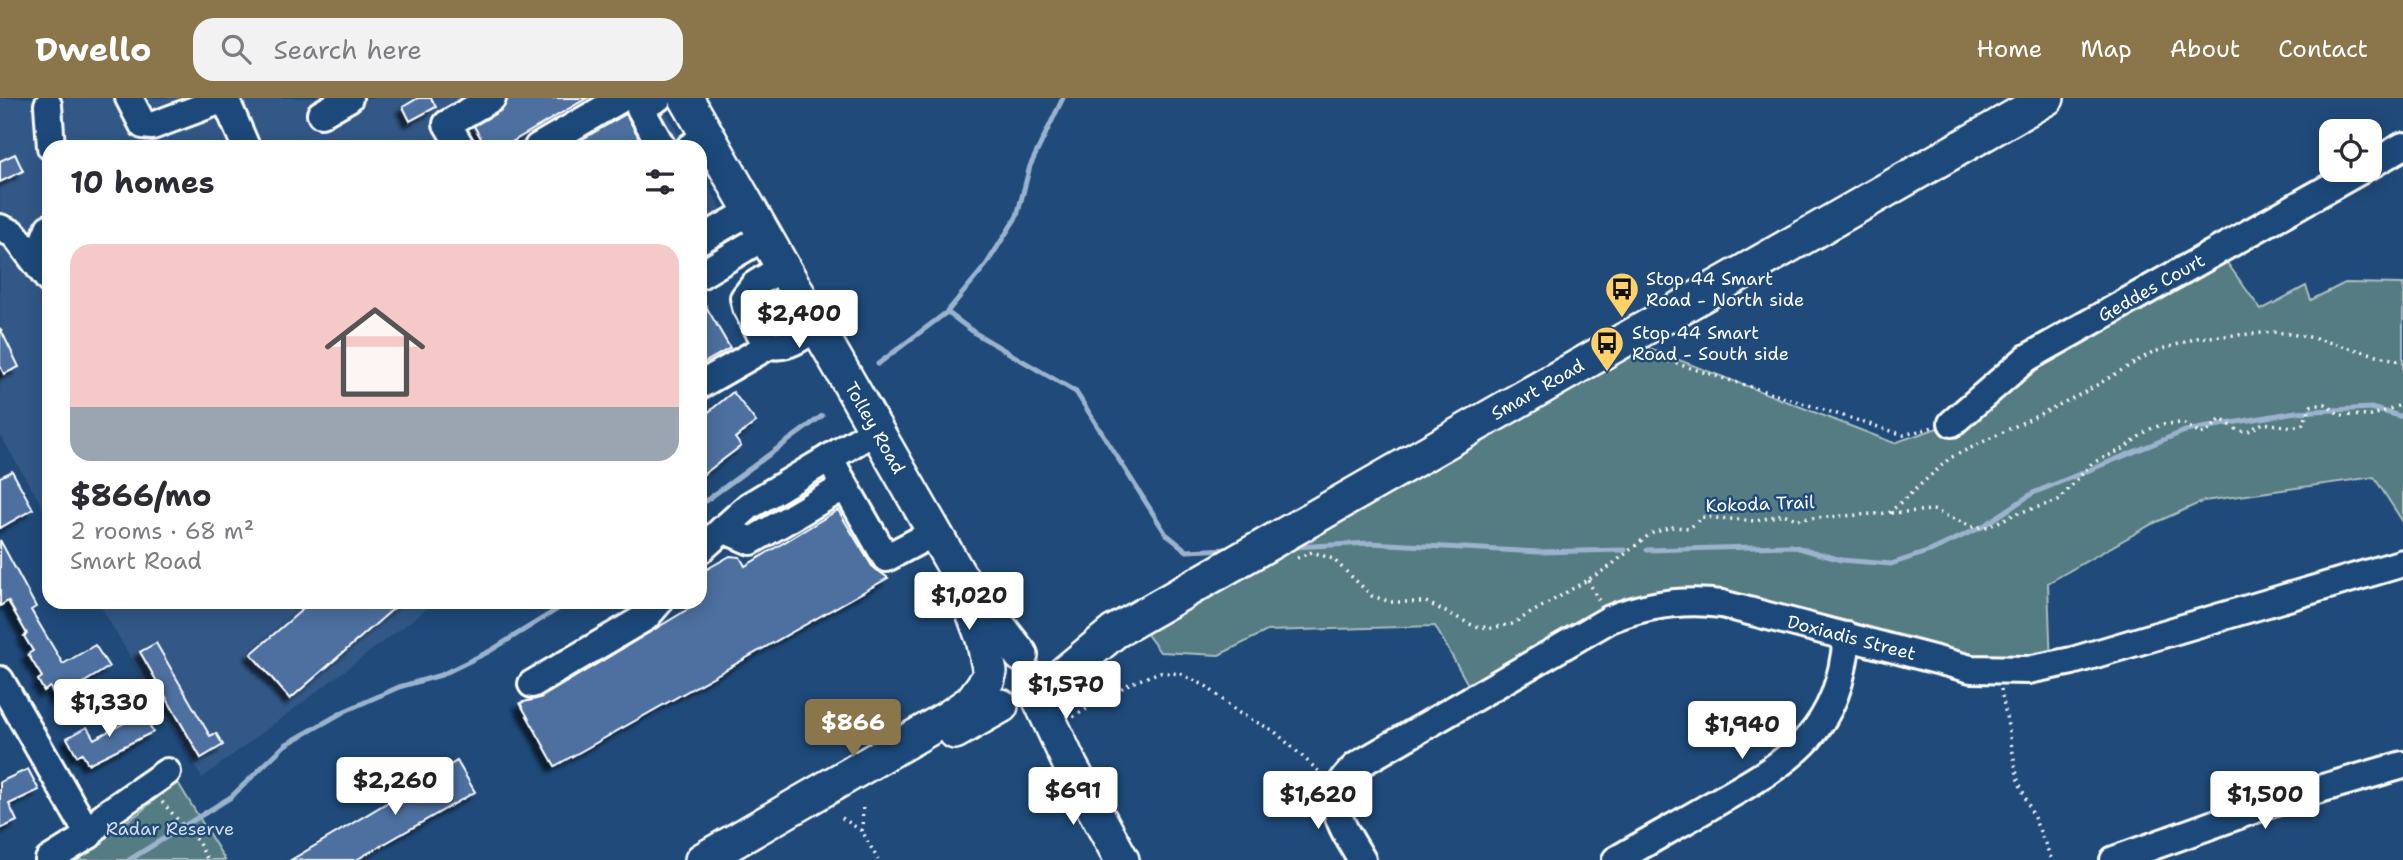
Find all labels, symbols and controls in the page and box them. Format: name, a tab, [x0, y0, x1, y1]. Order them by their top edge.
search box	[193, 18, 683, 81]
text: Dwello	[35, 27, 151, 72]
icon: search	[217, 30, 255, 68]
text: Search here	[273, 32, 422, 67]
text: Home	[1976, 33, 2042, 65]
text: Map	[2080, 33, 2132, 65]
text: About	[2170, 33, 2240, 65]
text: Contact	[2278, 33, 2368, 65]
map controls	[2319, 119, 2382, 182]
button: locate	[2319, 119, 2382, 182]
text: 10 homes	[70, 162, 215, 203]
icon: filters	[641, 163, 679, 201]
street label: Geddes Court	[2094, 248, 2209, 328]
place label: Stop 44 Smart Road - North side	[1646, 267, 1804, 312]
bus stop icon: Stop 44 Smart Road - North side	[1603, 270, 1641, 319]
icon: home	[312, 289, 438, 415]
pin: $2,400	[742, 290, 856, 350]
text: $2,400	[757, 298, 841, 328]
place label: Stop 44 Smart Road - South side	[1632, 321, 1789, 366]
bus stop icon: Stop 44 Smart Road - South side	[1588, 324, 1626, 373]
street label: Smart Road	[1487, 353, 1588, 426]
street label: Tolley Road	[839, 377, 911, 478]
text: $866/mo	[70, 475, 212, 516]
street label: Kokoda Trail	[1705, 490, 1815, 518]
text: 2 rooms · 68 m²	[70, 516, 254, 546]
text: Smart Road	[70, 546, 202, 576]
pin: $1,020	[912, 573, 1026, 632]
text: $1,020	[930, 580, 1008, 610]
street label: Doxiadis Street	[1785, 610, 1919, 666]
pin: $1,570	[1009, 662, 1123, 721]
text: $1,570	[1028, 669, 1104, 699]
pin: $1,330	[52, 680, 166, 739]
text: $1,330	[70, 687, 148, 717]
pin: $866	[812, 700, 894, 759]
pin: $1,940	[1685, 702, 1799, 761]
text: $866	[821, 707, 885, 737]
text: $1,940	[1704, 709, 1780, 739]
pin: $2,260	[338, 758, 452, 817]
text: $2,260	[352, 765, 438, 795]
pin: $691	[1032, 768, 1114, 827]
pin: $1,620	[1261, 772, 1375, 831]
pin: $1,500	[2208, 772, 2322, 831]
text: $691	[1045, 775, 1102, 805]
text: $1,620	[1279, 779, 1357, 809]
text: $1,500	[2226, 779, 2304, 809]
park label: Radar Reserve	[106, 817, 234, 841]

